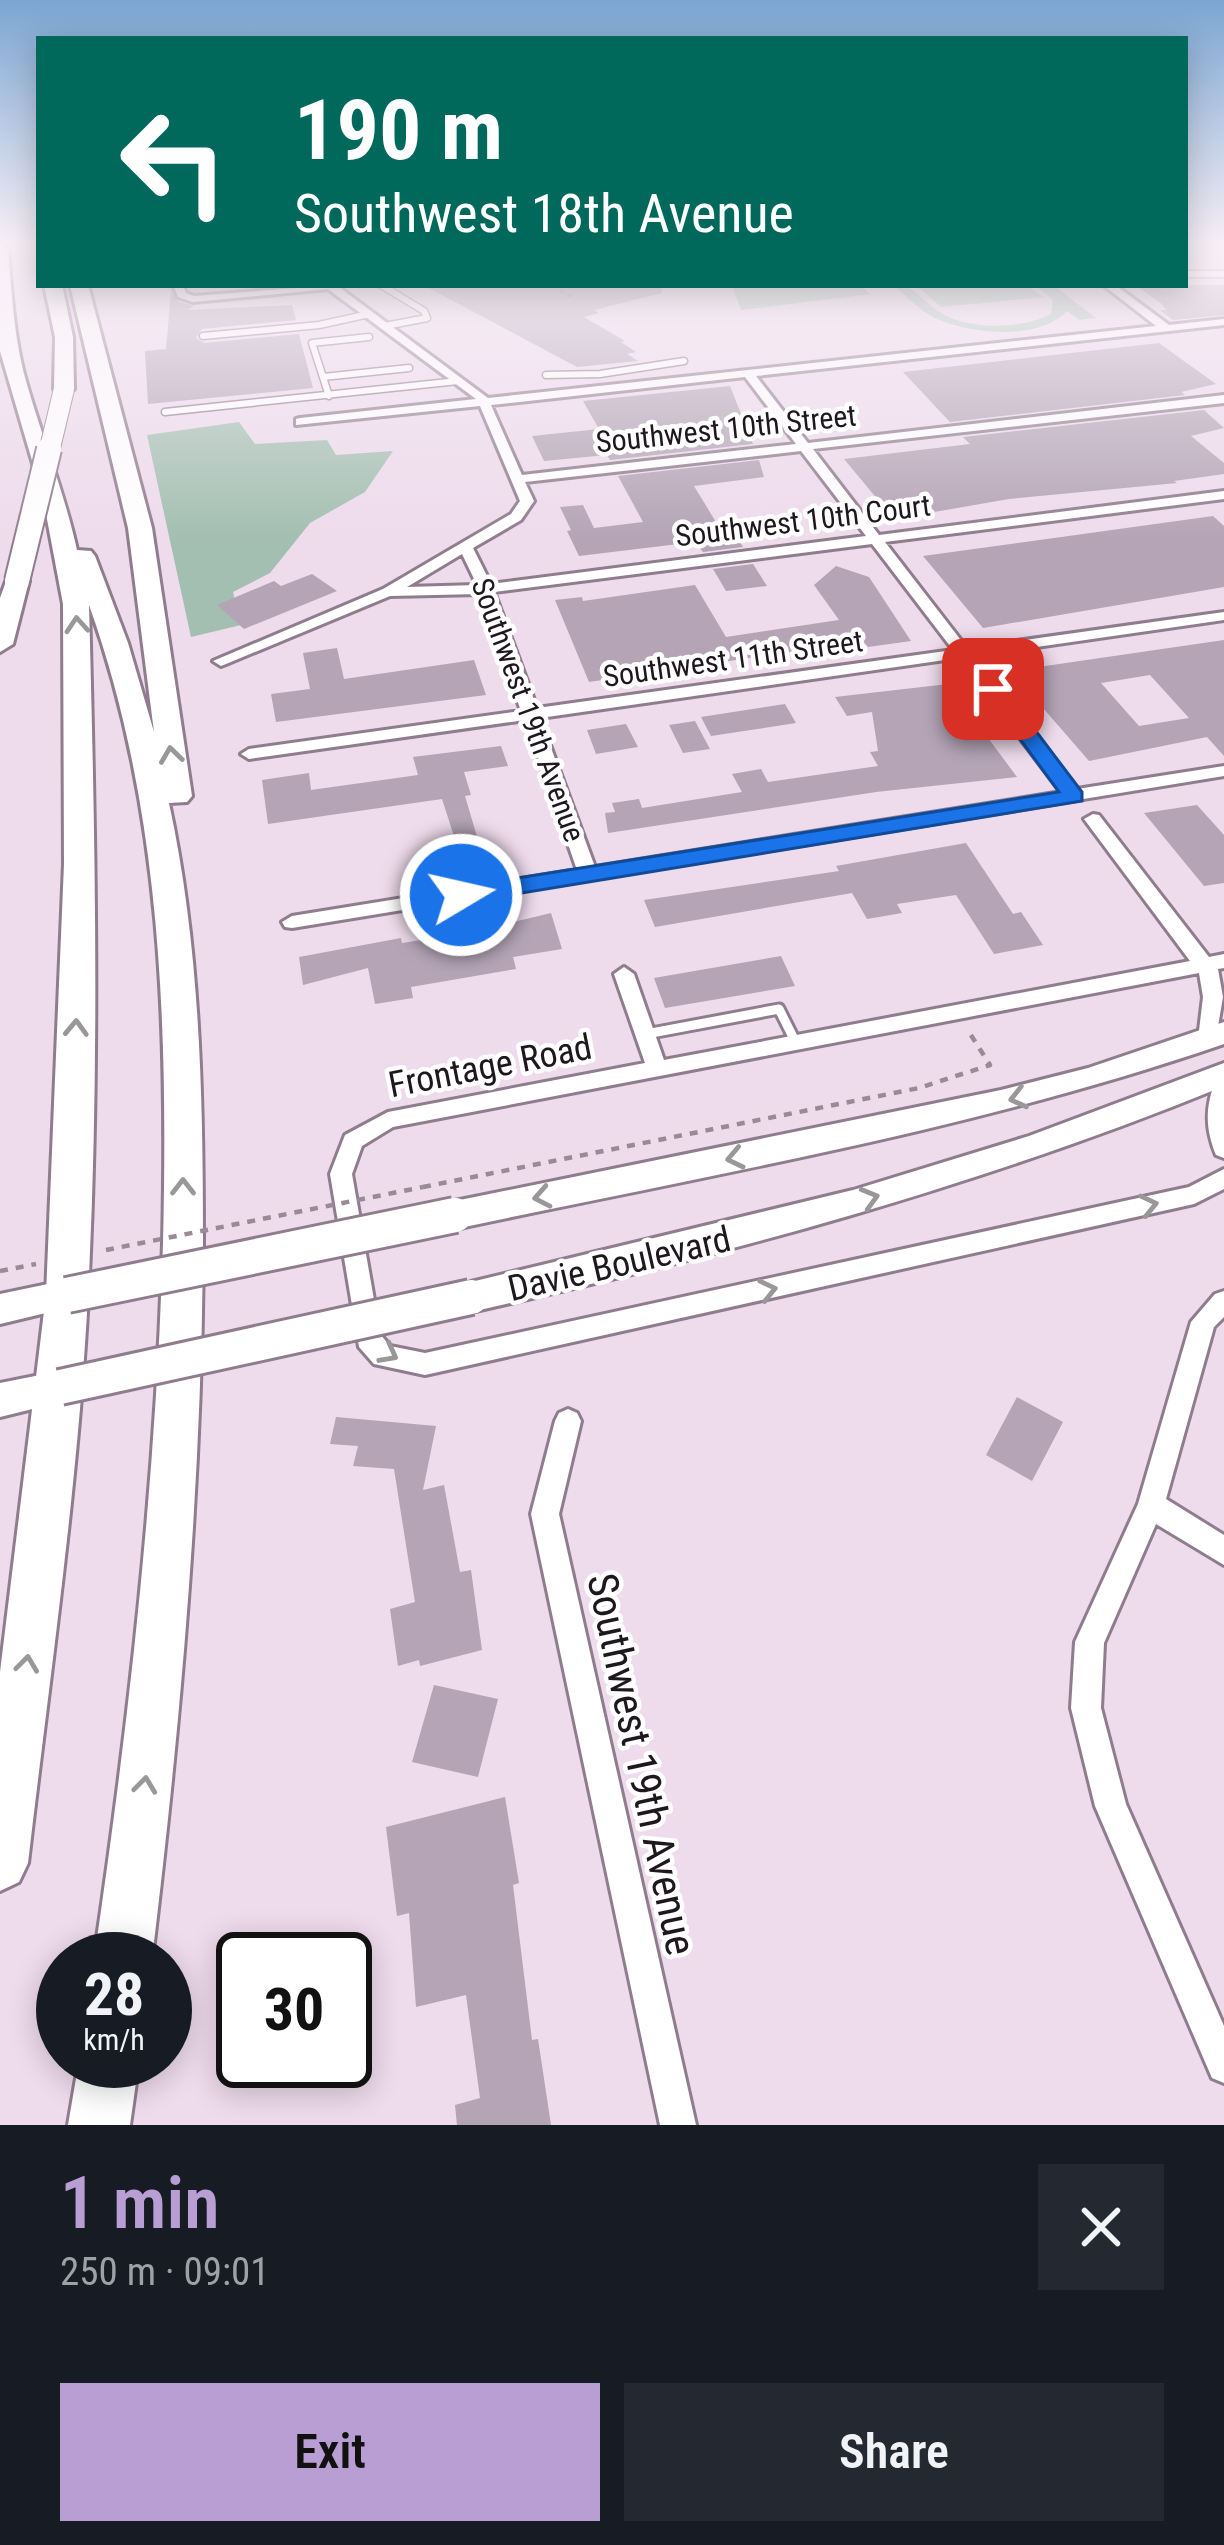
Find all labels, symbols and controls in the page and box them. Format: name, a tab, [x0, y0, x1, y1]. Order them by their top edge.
text: 190 m	[294, 81, 503, 180]
icon: left	[96, 84, 252, 240]
text: Southwest 18th Avenue	[294, 182, 794, 245]
street label: Southwest 10th Street	[594, 397, 858, 460]
street label: Southwest 10th Court	[673, 487, 932, 554]
street label: Southwest 19th Avenue	[465, 573, 592, 846]
one-way arrow	[64, 615, 90, 634]
street label: Southwest 11th Street	[601, 623, 865, 694]
pin	[942, 638, 1044, 740]
icon: arrive	[960, 656, 1026, 722]
one-way arrow	[159, 745, 185, 765]
position arrow	[398, 832, 524, 958]
one-way arrow	[62, 1018, 88, 1037]
street label: Frontage Road	[385, 1026, 595, 1106]
one-way arrow	[1009, 1084, 1029, 1109]
one-way arrow	[725, 1144, 745, 1170]
one-way arrow	[170, 1177, 196, 1195]
one-way arrow	[532, 1183, 552, 1209]
one-way arrow	[859, 1187, 880, 1212]
one-way arrow	[1138, 1194, 1158, 1219]
street label: Davie Boulevard	[504, 1218, 735, 1310]
one-way arrow	[758, 1279, 778, 1304]
one-way arrow	[376, 1339, 398, 1362]
street label: Southwest 19th Avenue	[577, 1569, 706, 1959]
one-way arrow	[13, 1654, 39, 1674]
one-way arrow	[131, 1775, 157, 1795]
speed limit sign: 30	[216, 1932, 372, 2088]
text: 28	[84, 1959, 144, 2030]
text: km/h	[83, 2022, 145, 2057]
text: 1 min	[60, 2161, 219, 2246]
button: close	[1038, 2164, 1164, 2290]
text: 250 m · 09:01	[60, 2249, 270, 2295]
button: Exit	[60, 2383, 600, 2521]
button: Share	[624, 2383, 1164, 2521]

